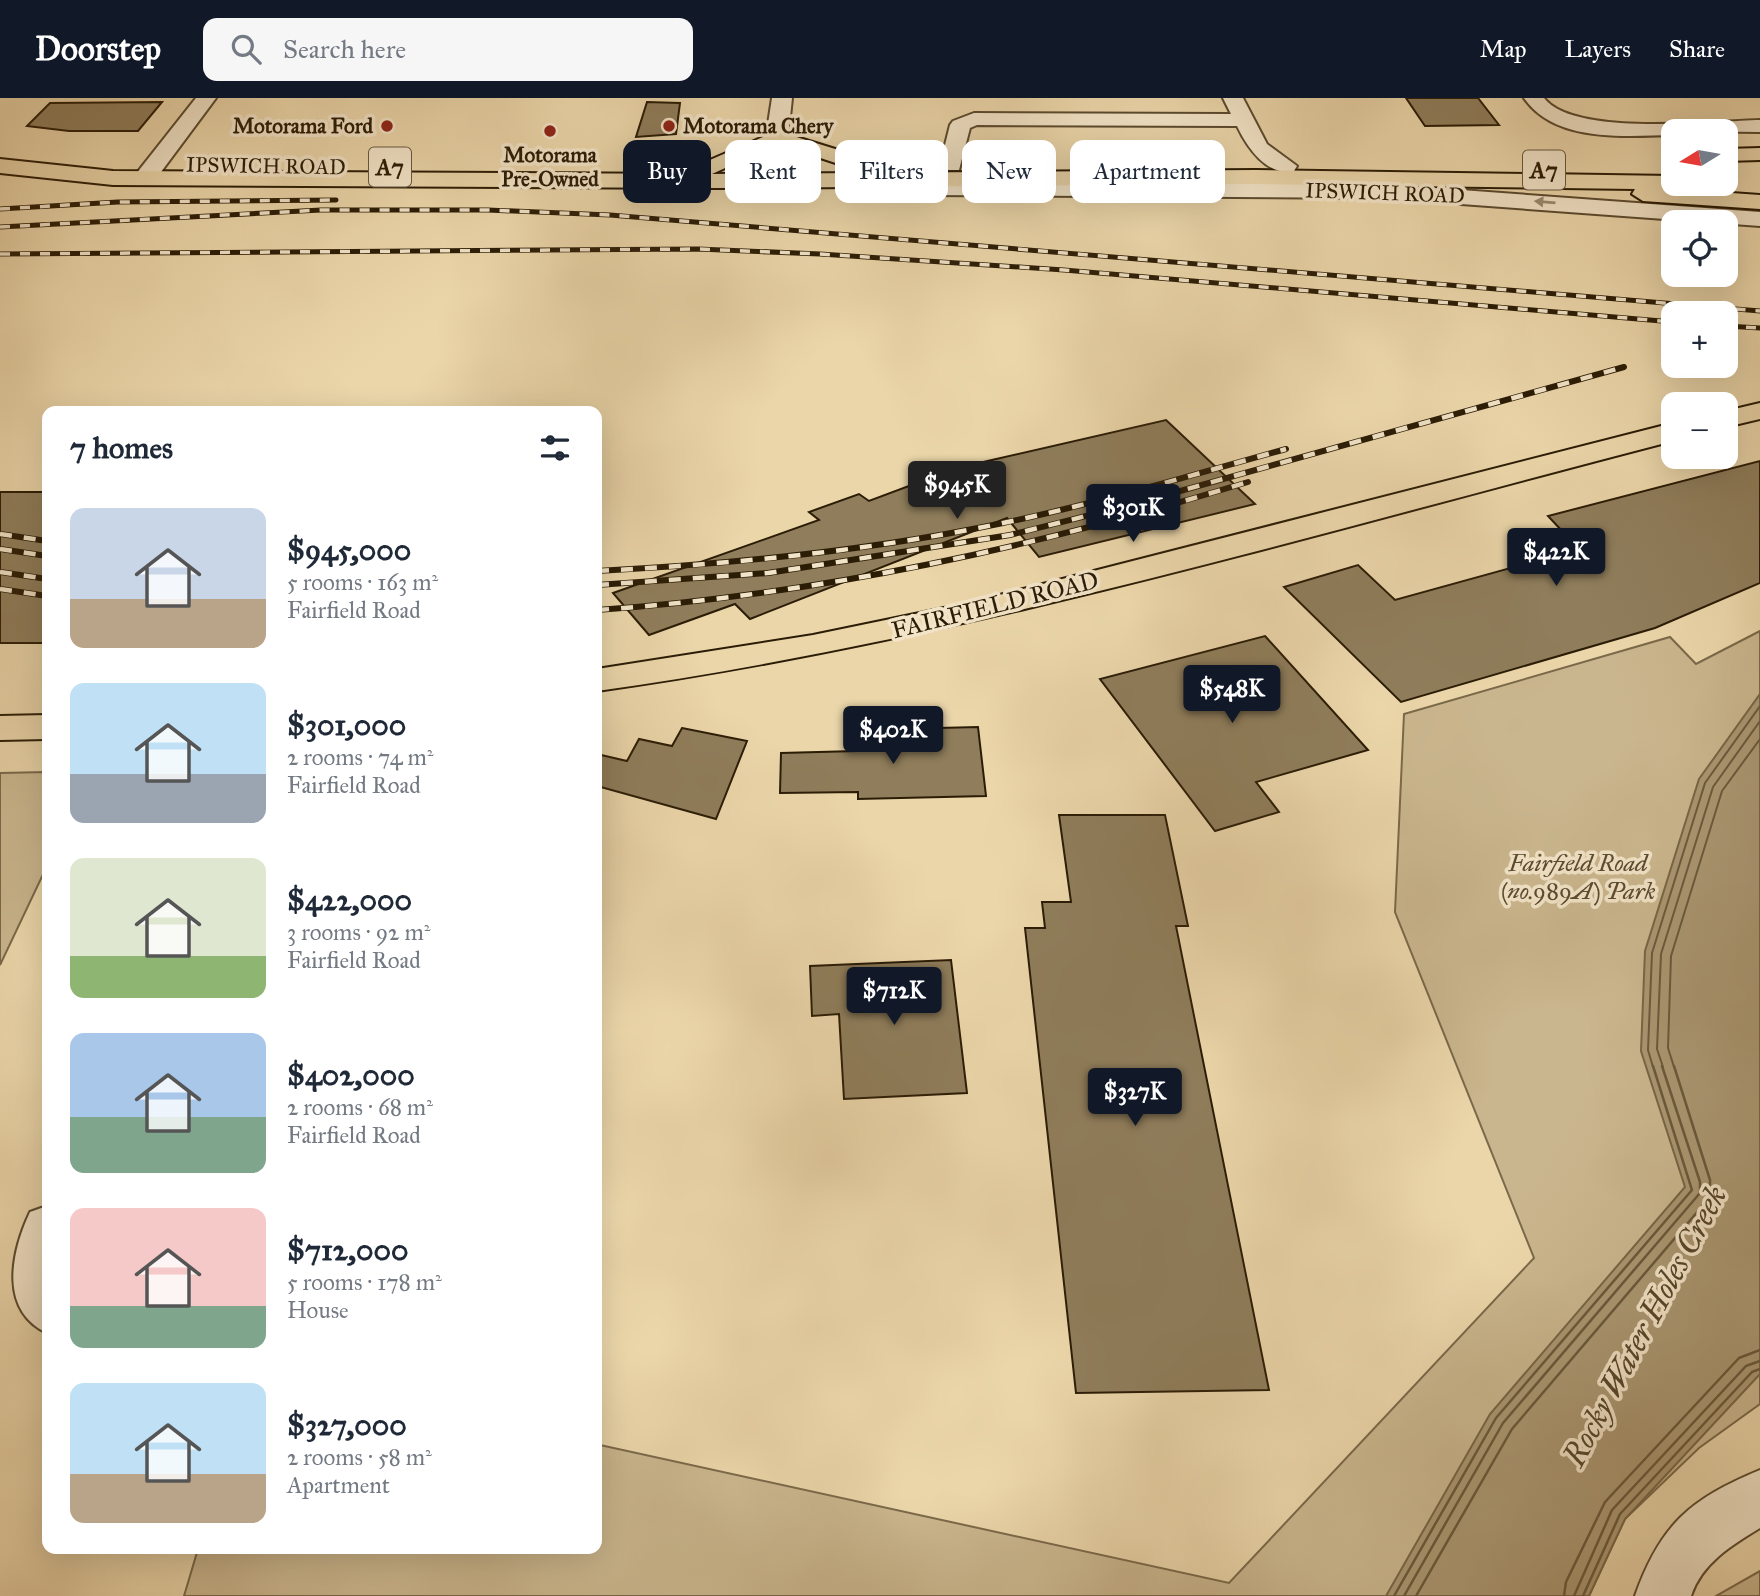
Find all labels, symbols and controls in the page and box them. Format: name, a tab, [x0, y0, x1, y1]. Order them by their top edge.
search box	[203, 18, 693, 81]
text: Doorstep	[35, 29, 161, 69]
icon: search	[227, 30, 265, 68]
text: Search here	[283, 33, 406, 65]
text: Map	[1480, 34, 1527, 64]
text: Layers	[1565, 34, 1631, 64]
text: Share	[1669, 34, 1725, 64]
place label: Motorama Ford	[233, 113, 373, 139]
place label: Motorama Chery	[683, 113, 835, 139]
marker: Motorama Ford	[379, 118, 395, 134]
marker: Motorama Chery	[661, 118, 677, 134]
north arrow	[1661, 119, 1738, 196]
map controls	[1661, 119, 1738, 469]
marker: Motorama Pre-Owned	[542, 123, 558, 139]
chip: Buy	[623, 140, 711, 203]
chip: Rent	[725, 140, 821, 203]
chip: Filters	[835, 140, 948, 203]
chip: New	[962, 140, 1056, 203]
chip: Apartment	[1070, 140, 1225, 203]
place label: Motorama Pre-Owned	[501, 142, 599, 192]
road number: A7	[369, 148, 411, 186]
road number: A7	[1523, 151, 1565, 190]
street label: IPSWICH ROAD	[186, 152, 346, 180]
street label: IPSWICH ROAD	[1305, 177, 1465, 209]
one-way arrow	[1534, 196, 1556, 207]
button: locate	[1661, 210, 1738, 287]
button: +	[1661, 301, 1738, 378]
button: −	[1661, 392, 1738, 469]
icon: filters	[536, 429, 574, 467]
text: 7 homes	[70, 430, 173, 466]
pin: $945K	[908, 462, 1006, 521]
text: $945K	[924, 470, 990, 498]
pin: $301K	[1084, 484, 1182, 544]
text: $301K	[1102, 493, 1164, 521]
pin: $422K	[1507, 528, 1605, 588]
text: $945,000	[287, 532, 411, 568]
icon: home	[126, 536, 210, 620]
text: $422K	[1523, 537, 1589, 565]
street label: FAIRFIELD ROAD	[888, 565, 1102, 645]
text: 5 rooms · 163 m²	[287, 568, 438, 596]
text: Fairfield Road	[287, 596, 421, 624]
pin: $548K	[1183, 666, 1281, 725]
text: $548K	[1199, 674, 1265, 702]
pin: $402K	[844, 706, 942, 766]
text: $301,000	[287, 707, 406, 743]
icon: home	[126, 711, 210, 795]
text: $402K	[859, 715, 927, 743]
text: 2 rooms · 74 m²	[287, 743, 433, 771]
text: Fairfield Road	[287, 771, 421, 799]
park label: Fairfield Road (no.989A) Park	[1501, 848, 1656, 906]
text: $422,000	[287, 882, 412, 918]
icon: home	[126, 886, 210, 970]
text: 3 rooms · 92 m²	[287, 918, 430, 946]
text: Fairfield Road	[287, 946, 421, 974]
pin: $712K	[845, 968, 943, 1027]
text: $712K	[863, 976, 925, 1004]
text: $402,000	[287, 1057, 415, 1093]
icon: home	[126, 1061, 210, 1145]
pin: $327K	[1086, 1068, 1184, 1128]
text: $327K	[1104, 1077, 1166, 1105]
text: 2 rooms · 68 m²	[287, 1093, 433, 1121]
text: Fairfield Road	[287, 1121, 421, 1149]
water label: Rocky Water Holes Creek	[1554, 1179, 1735, 1474]
text: $712,000	[287, 1232, 408, 1268]
icon: home	[126, 1236, 210, 1320]
text: 5 rooms · 178 m²	[287, 1268, 442, 1296]
text: House	[287, 1296, 349, 1324]
text: $327,000	[287, 1407, 407, 1443]
icon: home	[126, 1411, 210, 1495]
text: 2 rooms · 58 m²	[287, 1443, 432, 1471]
text: Apartment	[287, 1471, 390, 1499]

